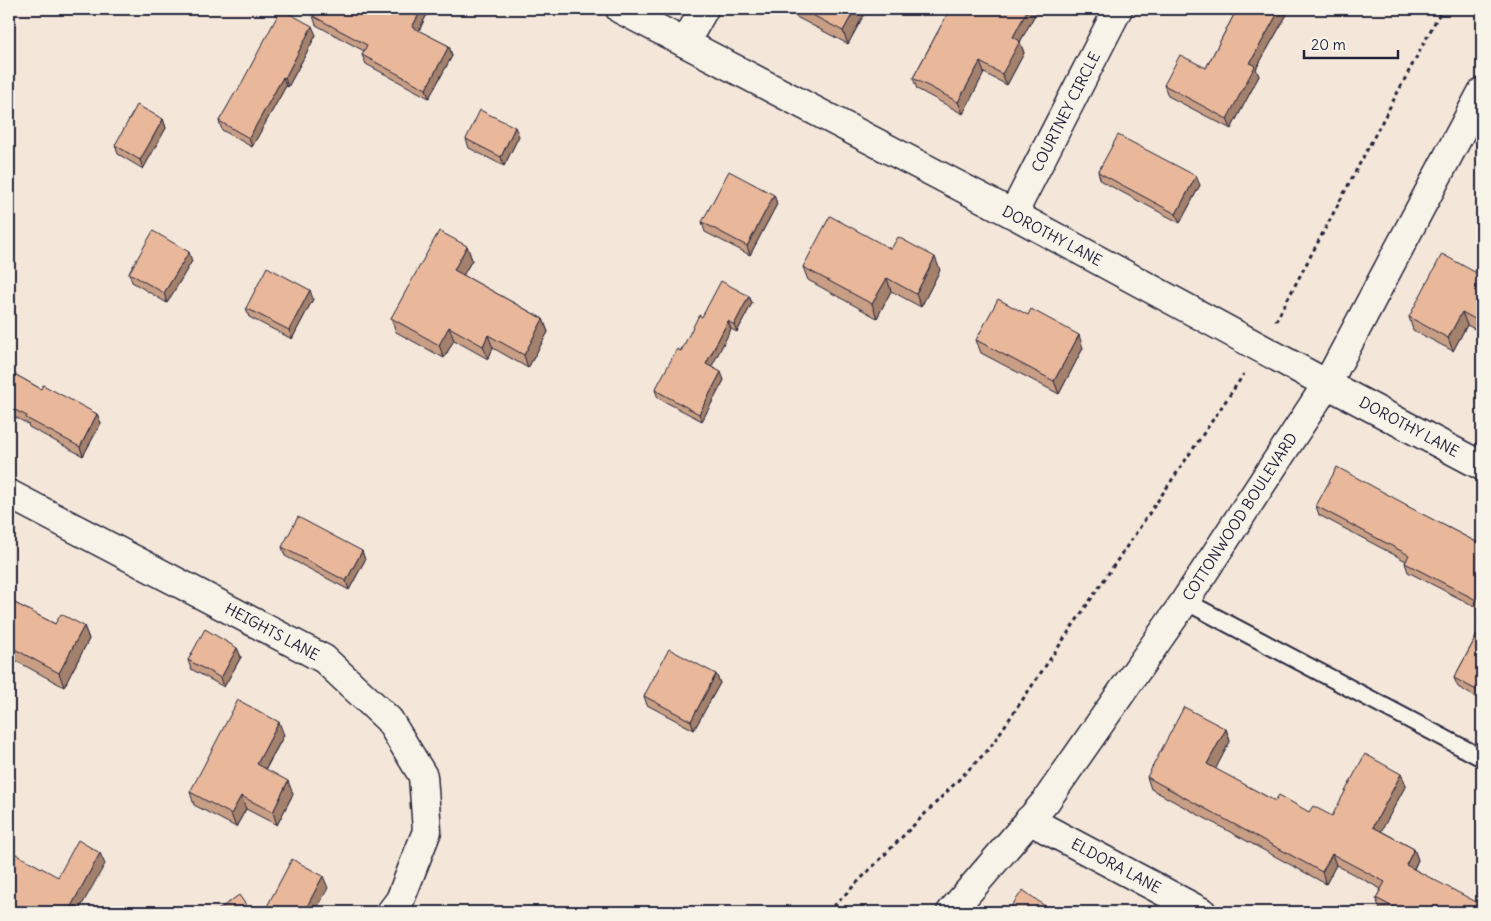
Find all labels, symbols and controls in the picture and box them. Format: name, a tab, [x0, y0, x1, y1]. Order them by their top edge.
scale bar	[1304, 28, 1397, 60]
text: 20 m	[1311, 35, 1346, 54]
street label: COURTNEY CIRCLE	[1027, 48, 1104, 175]
street label: DOROTHY LANE	[999, 201, 1106, 270]
street label: DOROTHY LANE	[1356, 392, 1463, 461]
street label: COTTONWOOD BOULEVARD	[1178, 429, 1301, 604]
street label: HEIGHTS LANE	[222, 599, 323, 664]
street label: ELDORA LANE	[1068, 834, 1165, 897]

